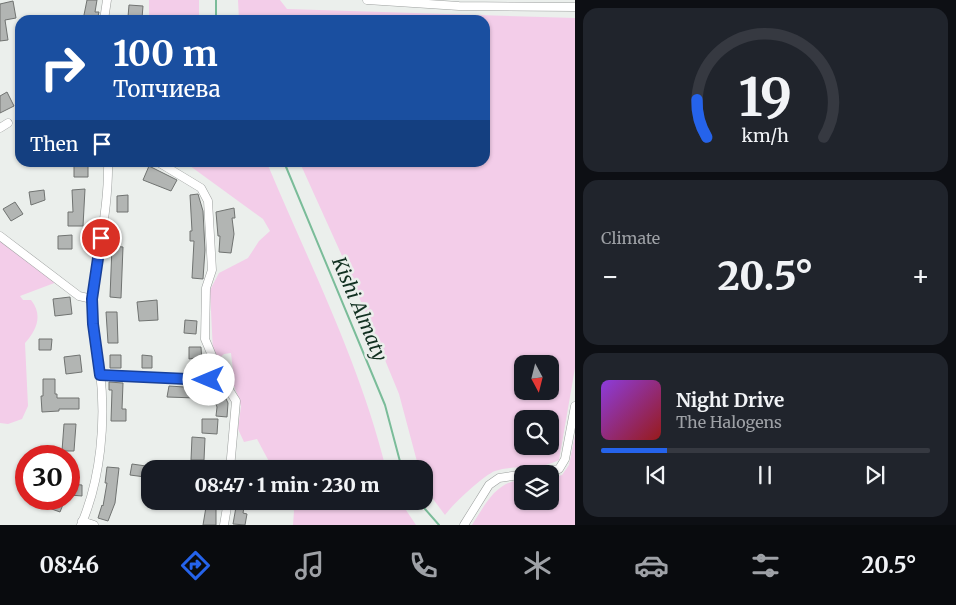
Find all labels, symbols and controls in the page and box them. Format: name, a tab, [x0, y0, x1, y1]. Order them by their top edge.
text: 100 m	[113, 32, 218, 76]
icon: right	[30, 35, 95, 100]
text: 19	[739, 65, 792, 130]
text: Топчиева	[113, 75, 220, 103]
text: km/h	[742, 124, 789, 147]
icon: arrive	[88, 130, 116, 158]
text: Then	[30, 132, 78, 156]
pin	[80, 217, 122, 259]
icon: arrive	[87, 224, 115, 252]
text: Climate	[601, 228, 660, 248]
water label: Kіshі Almaty	[327, 252, 393, 365]
text: 20.5°	[717, 253, 814, 300]
text: −	[601, 258, 620, 294]
text: +	[911, 258, 930, 294]
position arrow	[182, 353, 234, 405]
north arrow	[514, 355, 559, 400]
map controls	[514, 355, 559, 510]
text: Night Drive	[676, 388, 784, 412]
button: search	[514, 410, 559, 455]
text: The Halogens	[676, 412, 782, 432]
speed limit sign: 30	[15, 445, 80, 510]
icon: previous	[642, 461, 670, 489]
icon: pause	[751, 461, 779, 489]
icon: next	[861, 461, 889, 489]
button: layers	[514, 465, 559, 510]
text: 08:47 · 1 min · 230 m	[194, 473, 380, 497]
icon: directions	[178, 548, 213, 583]
icon: music	[292, 548, 327, 583]
icon: phone	[406, 548, 441, 583]
icon: climate	[520, 548, 555, 583]
icon: car	[634, 548, 669, 583]
icon: filters	[748, 548, 783, 583]
text: 08:46	[39, 551, 99, 579]
text: 20.5°	[862, 551, 916, 579]

